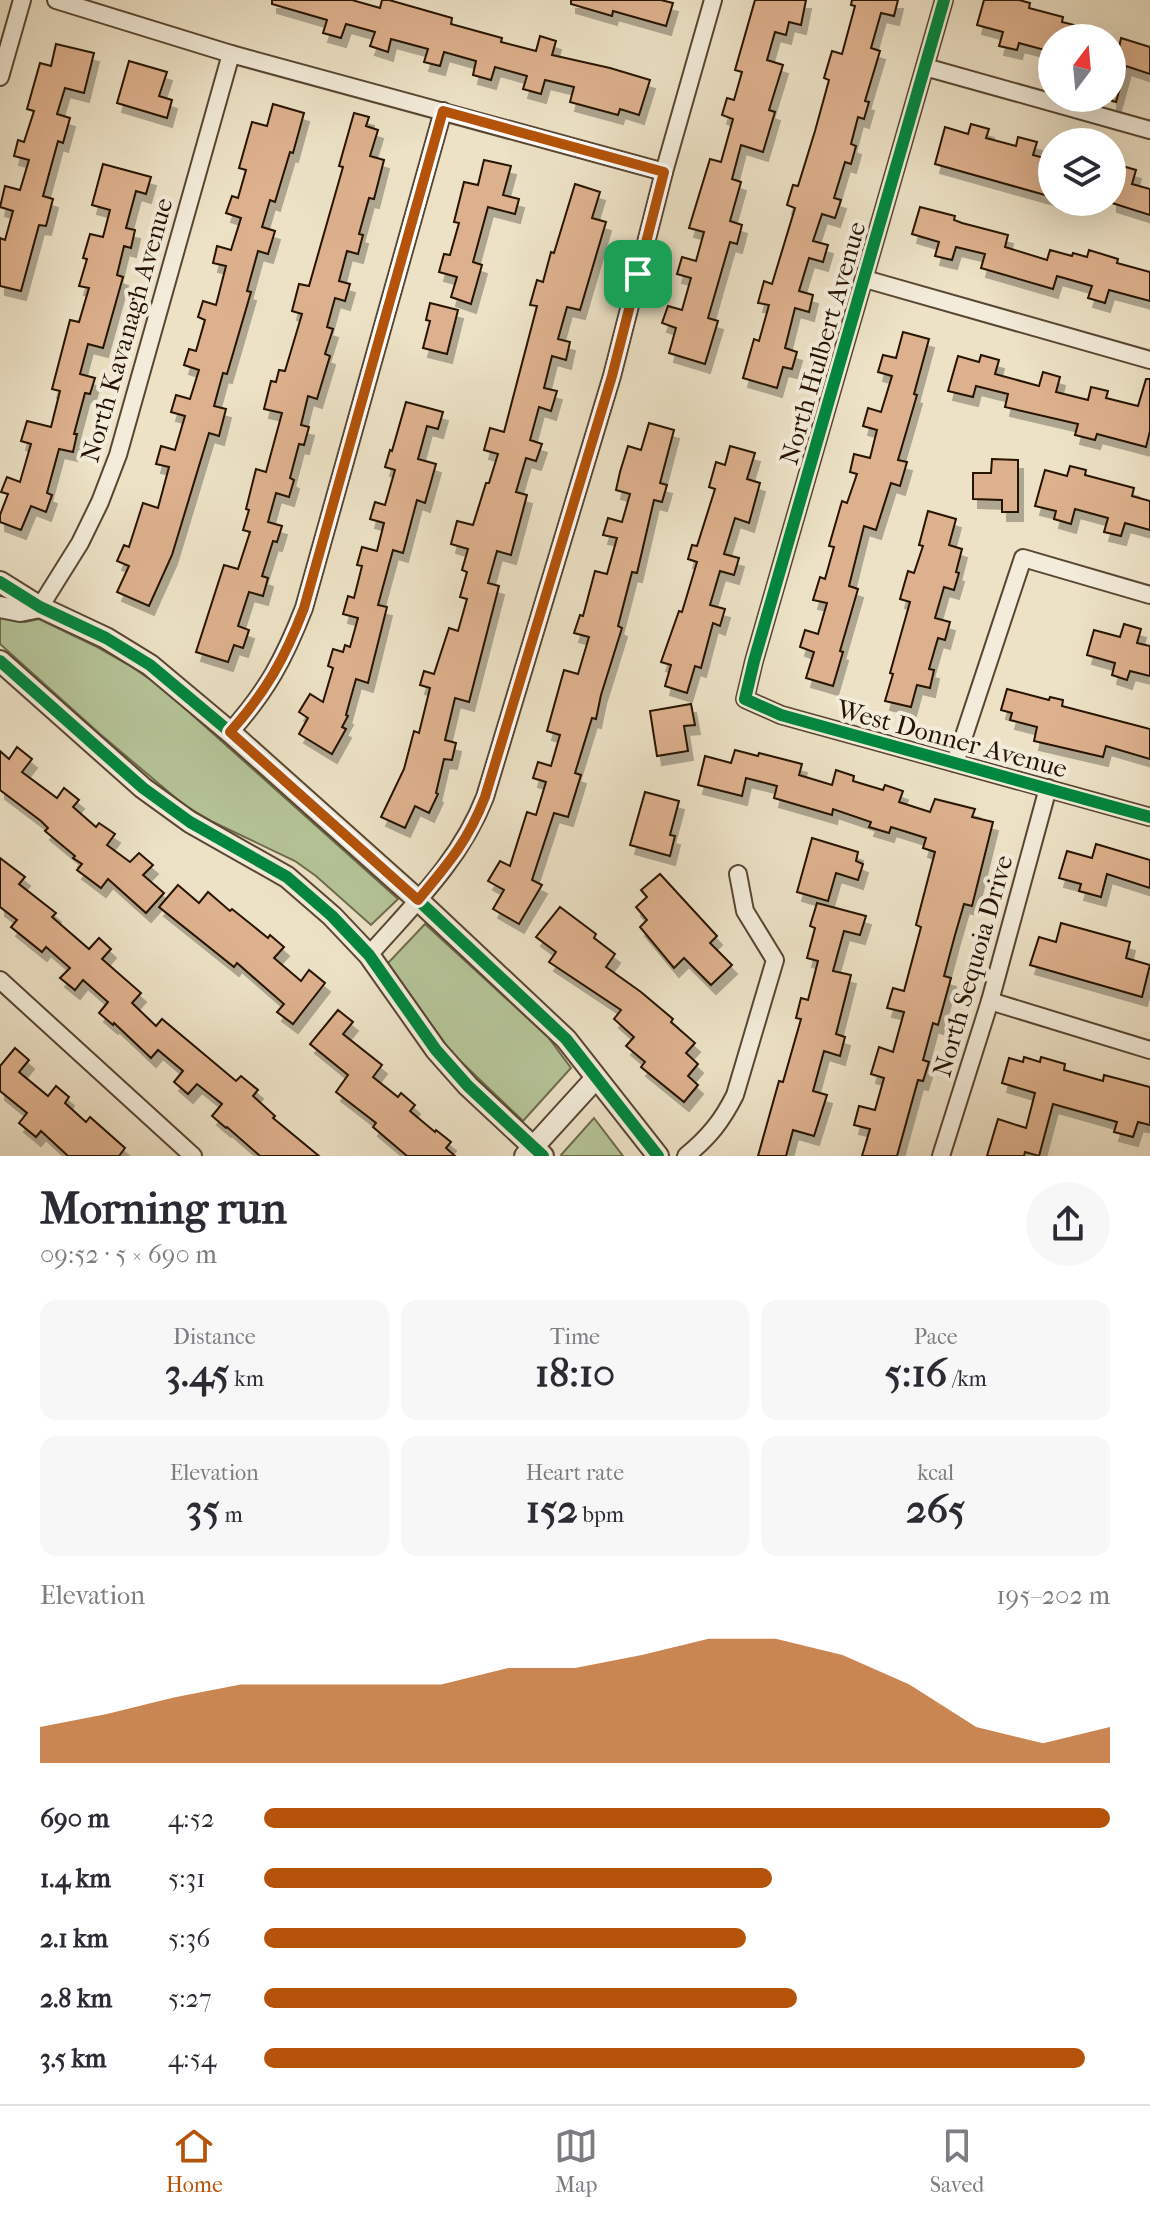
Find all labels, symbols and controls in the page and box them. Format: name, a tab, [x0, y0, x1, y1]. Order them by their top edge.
north arrow	[1038, 24, 1126, 112]
map controls	[1038, 24, 1126, 216]
button: layers	[1038, 128, 1126, 216]
street label: North Kavanagh Avenue	[74, 194, 180, 466]
street label: North Hulbert Avenue	[773, 218, 873, 468]
pin	[604, 240, 672, 308]
icon: arrive	[616, 252, 660, 296]
street label: West Donner Avenue	[832, 693, 1071, 785]
street label: North Sequoia Drive	[927, 851, 1020, 1080]
button: share	[1026, 1182, 1110, 1266]
text: Morning run	[40, 1183, 287, 1234]
text: 09:52 · 5 × 690 m	[40, 1239, 217, 1270]
text: Distance	[173, 1324, 256, 1350]
text: Time	[550, 1324, 600, 1350]
text: Pace	[914, 1324, 958, 1350]
text: 3.45	[165, 1350, 230, 1396]
text: 18:10	[535, 1350, 615, 1396]
text: 5:16	[884, 1350, 947, 1396]
text: km	[230, 1366, 264, 1392]
text: /km	[947, 1366, 987, 1392]
text: Elevation	[170, 1460, 259, 1486]
text: Heart rate	[526, 1460, 624, 1486]
text: kcal	[917, 1460, 954, 1486]
text: 35	[186, 1486, 220, 1532]
text: 152	[526, 1486, 578, 1532]
text: 265	[906, 1486, 965, 1532]
text: m	[220, 1502, 243, 1528]
text: bpm	[578, 1502, 624, 1528]
text: Elevation	[40, 1580, 145, 1611]
text: 195–202 m	[996, 1580, 1110, 1611]
text: 690 m	[40, 1803, 109, 1834]
text: 4:52	[168, 1803, 214, 1834]
text: 1.4 km	[40, 1863, 111, 1894]
text: 5:31	[168, 1863, 205, 1894]
text: 2.1 km	[40, 1923, 108, 1954]
text: 5:36	[168, 1923, 210, 1954]
text: 2.8 km	[40, 1983, 112, 2014]
text: 5:27	[168, 1983, 211, 2014]
text: 3.5 km	[40, 2043, 106, 2074]
text: 4:54	[168, 2043, 216, 2074]
tab: Home	[166, 2124, 223, 2198]
tab: Map	[554, 2124, 598, 2198]
tab: Saved	[930, 2124, 984, 2198]

